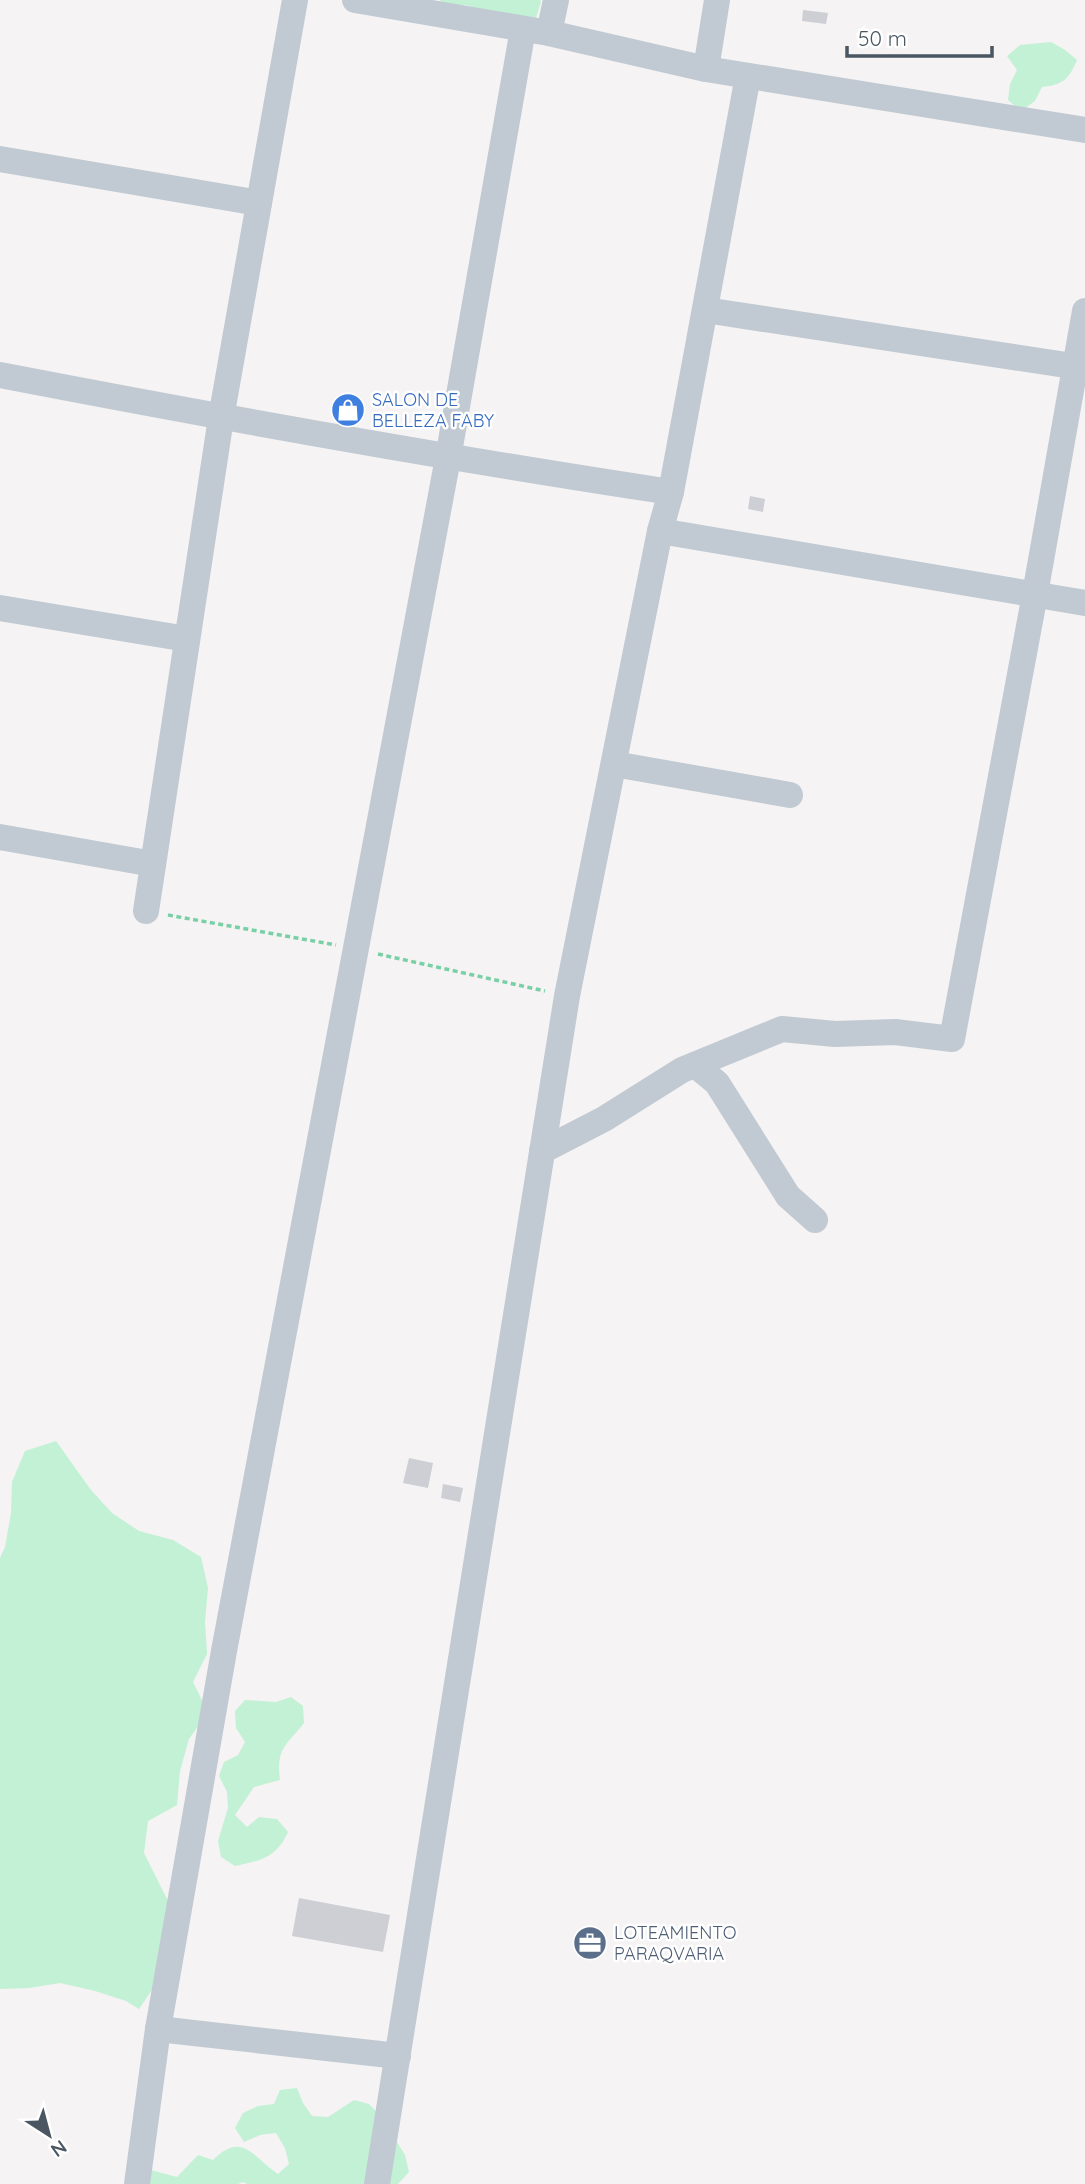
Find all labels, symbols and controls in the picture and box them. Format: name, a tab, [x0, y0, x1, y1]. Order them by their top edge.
scale bar	[847, 14, 992, 58]
text: 50 m	[858, 25, 907, 51]
place label: SALON DE BELLEZA FABY	[372, 388, 494, 432]
shop icon: SALON DE BELLEZA FABY	[329, 391, 367, 429]
place label: LOTEAMIENTO PARAQVARIA	[614, 1921, 737, 1965]
office icon: LOTEAMIENTO PARAQVARIA	[571, 1924, 609, 1962]
north arrow	[14, 2100, 84, 2170]
text: N	[46, 2135, 72, 2163]

